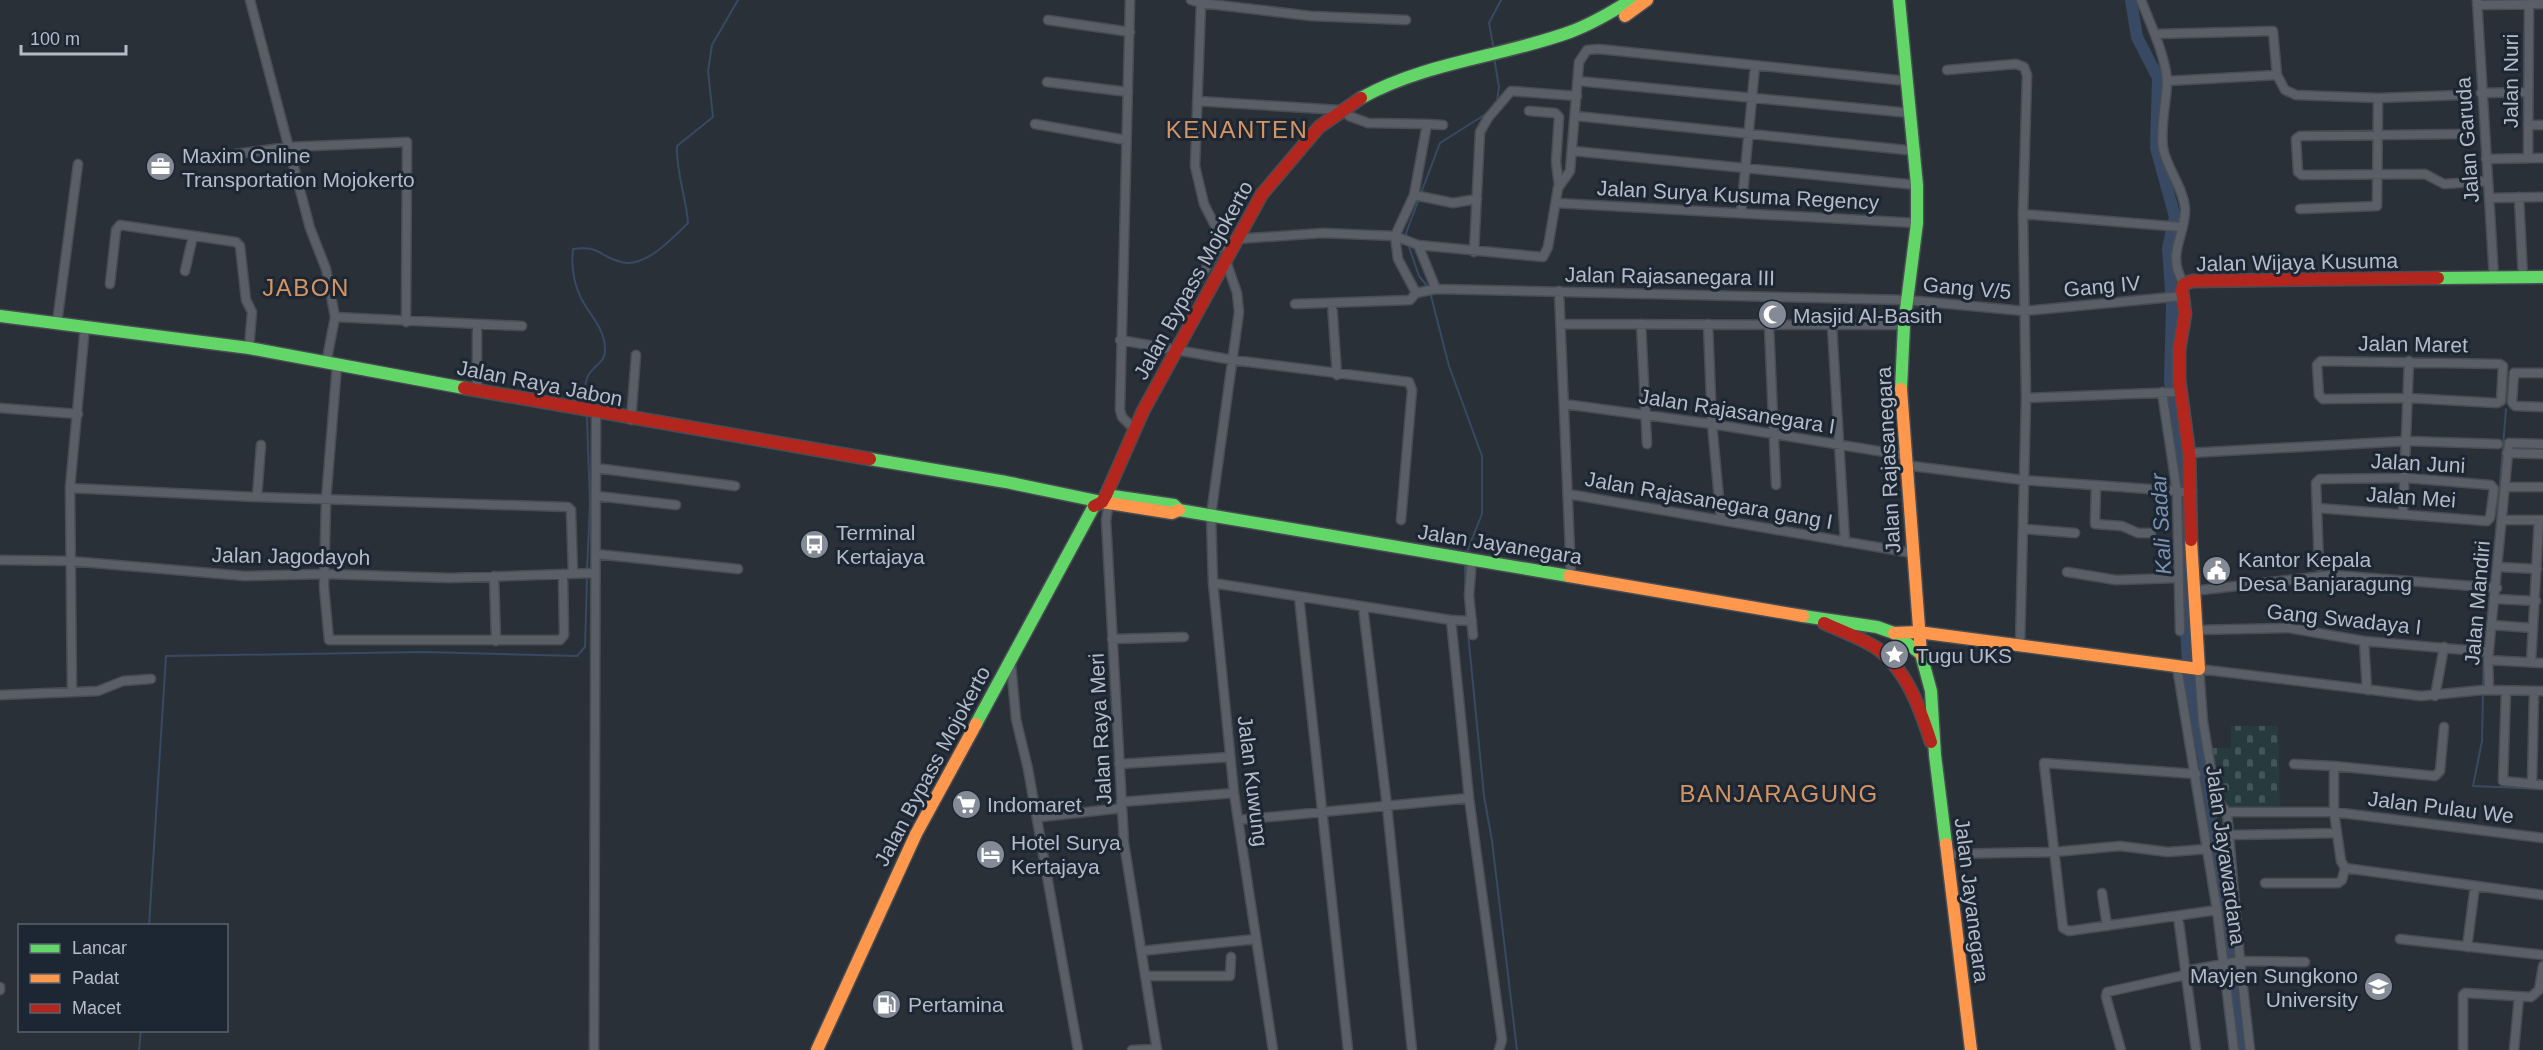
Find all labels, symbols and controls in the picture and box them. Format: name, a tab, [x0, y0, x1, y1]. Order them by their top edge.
scale bar	[21, 18, 126, 56]
text: 100 m	[30, 29, 80, 49]
street label: Jalan Nuri	[2499, 34, 2522, 128]
street label: Jalan Garuda	[2451, 76, 2483, 204]
district label: KENANTEN	[1166, 116, 1308, 143]
place label: Maxim Online Transportation Mojokerto	[182, 144, 415, 191]
office icon: Maxim Online Transportation Mojokerto	[145, 151, 177, 183]
street label: Jalan Surya Kusuma Regency	[1596, 176, 1880, 214]
street label: Jalan Bypass Mojokerto	[1129, 177, 1257, 383]
street label: Jalan Wijaya Kusuma	[2196, 249, 2398, 275]
street label: Jalan Rajasanegara III	[1565, 263, 1775, 289]
street label: Gang IV	[2063, 271, 2141, 301]
street label: Gang V/5	[1922, 273, 2012, 303]
district label: JABON	[262, 274, 350, 301]
mosque icon: Masjid Al-Basith	[1756, 299, 1788, 331]
place label: Masjid Al-Basith	[1793, 304, 1942, 327]
street label: Jalan Maret	[2358, 332, 2468, 356]
street label: Jalan Raya Jabon	[455, 356, 625, 410]
street label: Jalan Rajasanegara	[1872, 366, 1904, 554]
street label: Jalan Rajasanegara I	[1637, 384, 1837, 438]
street label: Jalan Juni	[2370, 449, 2466, 477]
street label: Jalan Rajasanegara gang I	[1583, 467, 1835, 533]
water label: Kali Sadar	[2146, 471, 2176, 575]
street label: Jalan Mei	[2365, 482, 2457, 512]
street label: Jalan Jayanegara	[1416, 520, 1584, 568]
place label: Terminal Kertajaya	[836, 521, 925, 568]
bus stop icon: Terminal Kertajaya	[799, 528, 831, 560]
street label: Jalan Mandiri	[2460, 540, 2494, 666]
street label: Jalan Jagodayoh	[211, 543, 371, 569]
place label: Kantor Kepala Desa Banjaragung	[2238, 548, 2412, 595]
public building icon: Kantor Kepala Desa Banjaragung	[2201, 555, 2233, 587]
street label: Gang Swadaya I	[2266, 599, 2422, 639]
place icon: Tugu UKS	[1879, 639, 1911, 671]
place label: Tugu UKS	[1916, 644, 2012, 667]
street label: Jalan Raya Meri	[1085, 653, 1115, 805]
street label: Jalan Bypass Mojokerto	[870, 662, 994, 870]
street label: Jalan Kuwung	[1234, 714, 1272, 848]
street label: Jalan Jayawardana	[2202, 764, 2250, 947]
district label: BANJARAGUNG	[1679, 780, 1879, 807]
street label: Jalan Pulau We	[2367, 787, 2515, 827]
supermarket icon: Indomaret	[950, 788, 982, 820]
place label: Indomaret	[987, 793, 1082, 816]
street label: Jalan Jayanegara	[1950, 816, 1994, 984]
place label: Hotel Surya Kertajaya	[1011, 831, 1121, 878]
hotel icon: Hotel Surya Kertajaya	[974, 838, 1006, 870]
legend	[18, 924, 228, 1032]
text: Lancar	[72, 938, 127, 958]
place label: Mayjen Sungkono University	[2190, 964, 2358, 1011]
text: Padat	[72, 968, 119, 988]
school or university icon: Mayjen Sungkono University	[2363, 971, 2395, 1003]
fuel station icon: Pertamina	[871, 988, 903, 1020]
place label: Pertamina	[908, 993, 1004, 1016]
text: Macet	[72, 998, 121, 1018]

